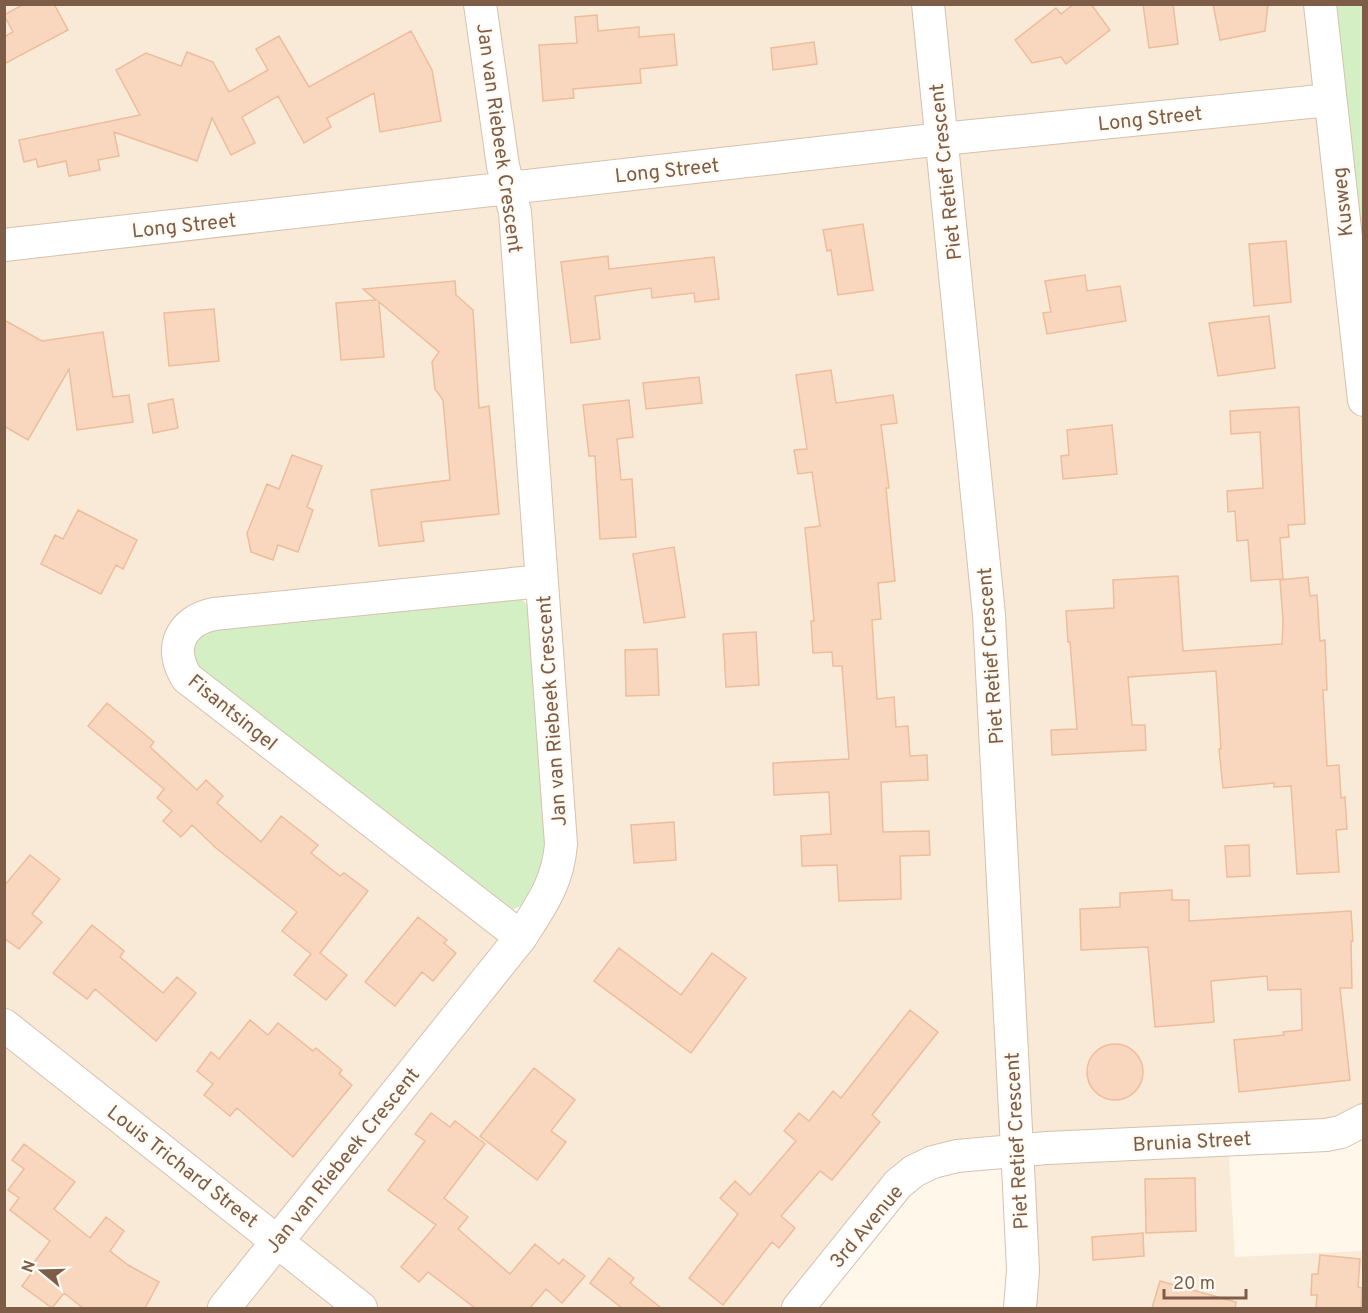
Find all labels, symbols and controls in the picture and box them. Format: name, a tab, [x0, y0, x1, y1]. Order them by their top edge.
street label: Jan van Riebeek Crescent	[469, 22, 527, 255]
street label: Piet Retief Crescent	[925, 82, 969, 261]
street label: Long Street	[1097, 102, 1204, 138]
street label: Long Street	[614, 154, 721, 190]
street label: Kusweg	[1327, 166, 1361, 238]
street label: Long Street	[131, 209, 238, 245]
street label: Piet Retief Crescent	[973, 566, 1011, 745]
street label: Jan van Riebeek Crescent	[532, 594, 574, 827]
street label: Fisantsingel	[182, 670, 282, 758]
street label: Piet Retief Crescent	[1000, 1052, 1036, 1230]
street label: Jan van Riebeek Crescent	[261, 1063, 427, 1259]
street label: Louis Trichard Street	[101, 1100, 263, 1235]
street label: Brunia Street	[1132, 1127, 1252, 1159]
street label: 3rd Avenue	[825, 1180, 910, 1274]
north arrow	[12, 1241, 72, 1301]
text: N	[18, 1258, 41, 1275]
scale bar	[1164, 1262, 1246, 1300]
text: 20 m	[1173, 1273, 1215, 1296]

